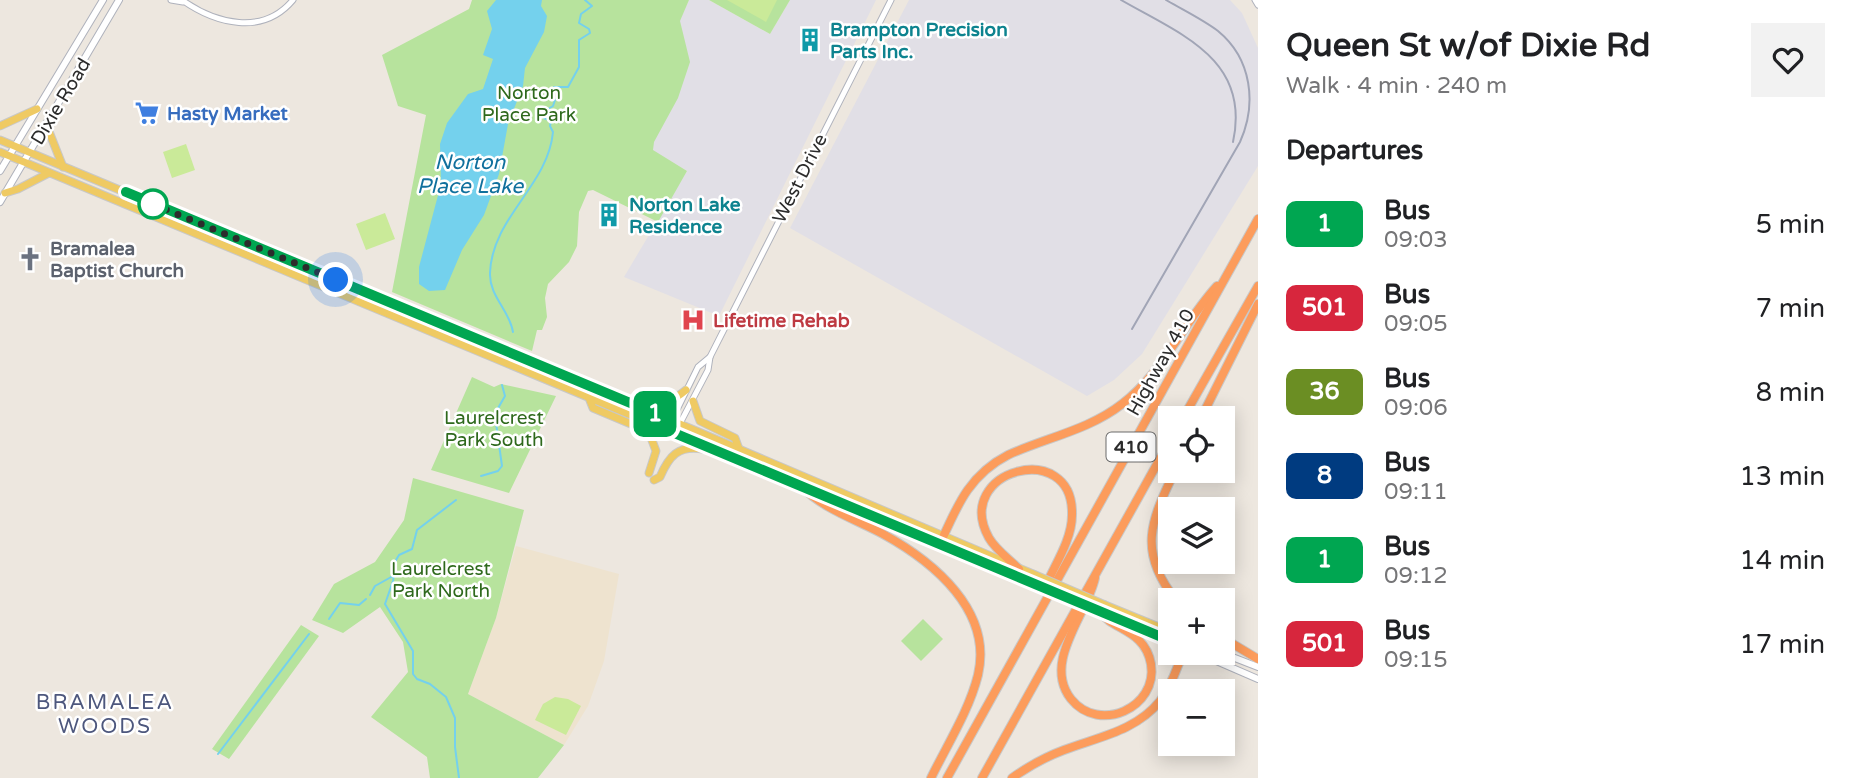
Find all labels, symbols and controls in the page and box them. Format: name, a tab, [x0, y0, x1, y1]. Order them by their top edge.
place label: Brampton Precision Parts Inc.	[830, 19, 1008, 63]
button: heart	[1751, 23, 1825, 97]
building icon: Brampton Precision Parts Inc.	[796, 26, 824, 54]
text: Queen St w/of Dixie Rd	[1286, 26, 1650, 65]
street label: Dixie Road	[26, 54, 95, 149]
text: Walk · 4 min · 240 m	[1286, 72, 1507, 100]
park label: Norton Place Park	[482, 82, 576, 126]
supermarket icon: Hasty Market	[133, 99, 161, 127]
place label: Hasty Market	[167, 103, 289, 126]
street label: West Drive	[768, 130, 832, 227]
text: Departures	[1286, 135, 1423, 166]
water label: Norton Place Lake	[417, 150, 524, 199]
unlabelled marker	[138, 189, 168, 219]
place label: Norton Lake Residence	[629, 194, 741, 238]
text: Bus	[1384, 195, 1430, 226]
building icon: Norton Lake Residence	[595, 201, 623, 229]
text: 1	[1317, 209, 1332, 238]
text: 5 min	[1756, 209, 1825, 240]
text: 09:03	[1384, 226, 1448, 254]
place label: Bramalea Baptist Church	[50, 238, 184, 283]
church icon: Bramalea Baptist Church	[16, 245, 44, 273]
your location	[318, 262, 353, 297]
text: Bus	[1384, 279, 1430, 310]
text: 501	[1302, 293, 1347, 322]
text: 7 min	[1756, 293, 1825, 324]
street label: Highway 410	[1122, 305, 1199, 420]
hospital icon: Lifetime Rehab	[679, 306, 707, 334]
place label: Lifetime Rehab	[713, 310, 850, 332]
text: 09:05	[1384, 310, 1448, 338]
text: Bus	[1384, 363, 1430, 394]
text: 36	[1309, 377, 1340, 406]
text: 8 min	[1756, 377, 1825, 408]
line badge: 1	[632, 391, 678, 437]
text: 09:06	[1384, 394, 1448, 422]
text: 1	[647, 399, 663, 428]
map controls	[1158, 406, 1235, 756]
button: locate	[1158, 406, 1235, 483]
park label: Laurelcrest Park South	[444, 407, 544, 451]
road number: 410	[1106, 432, 1156, 462]
text: Bus	[1384, 447, 1430, 478]
text: 8	[1317, 461, 1332, 490]
text: 13 min	[1739, 461, 1825, 492]
text: 09:11	[1384, 478, 1448, 506]
button: layers	[1158, 497, 1235, 574]
text: Bus	[1384, 531, 1430, 562]
text: 1	[1317, 545, 1332, 574]
text: 14 min	[1739, 545, 1825, 576]
park label: Laurelcrest Park North	[391, 558, 491, 602]
text: 09:12	[1384, 562, 1448, 590]
button: +	[1158, 588, 1235, 665]
text: Bus	[1384, 615, 1430, 646]
text: 501	[1302, 629, 1347, 658]
text: 17 min	[1739, 629, 1825, 660]
text: 09:15	[1384, 646, 1448, 674]
button: −	[1158, 679, 1235, 756]
district label: BRAMALEA WOODS	[36, 690, 174, 739]

